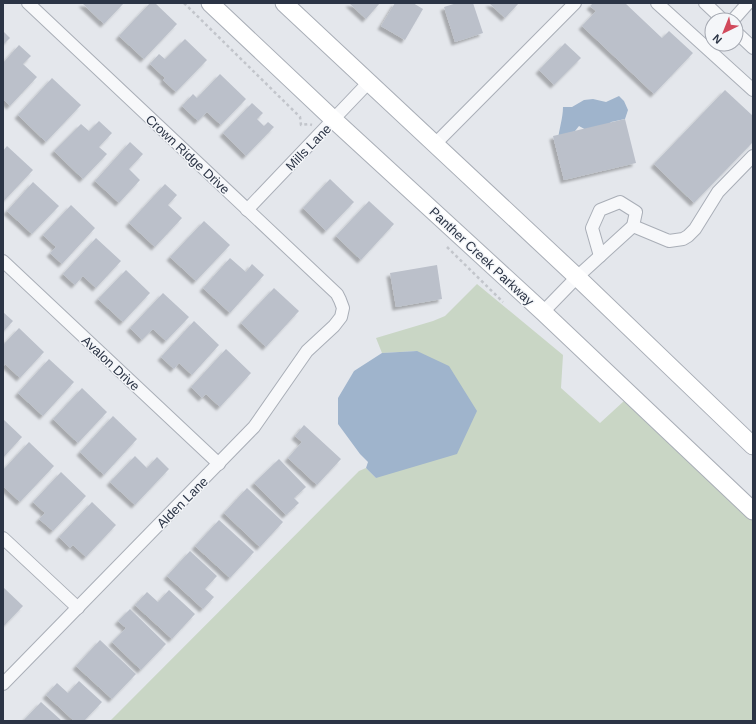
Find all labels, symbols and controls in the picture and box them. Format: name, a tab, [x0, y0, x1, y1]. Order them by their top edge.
north arrow	[704, 12, 744, 52]
text: N	[710, 32, 724, 46]
street label: Crown Ridge Drive	[143, 112, 233, 197]
street label: Mills Lane	[283, 121, 334, 174]
street label: Panther Creek Parkway	[426, 204, 537, 309]
street label: Avalon Drive	[79, 333, 143, 394]
street label: Alden Lane	[154, 474, 211, 531]

